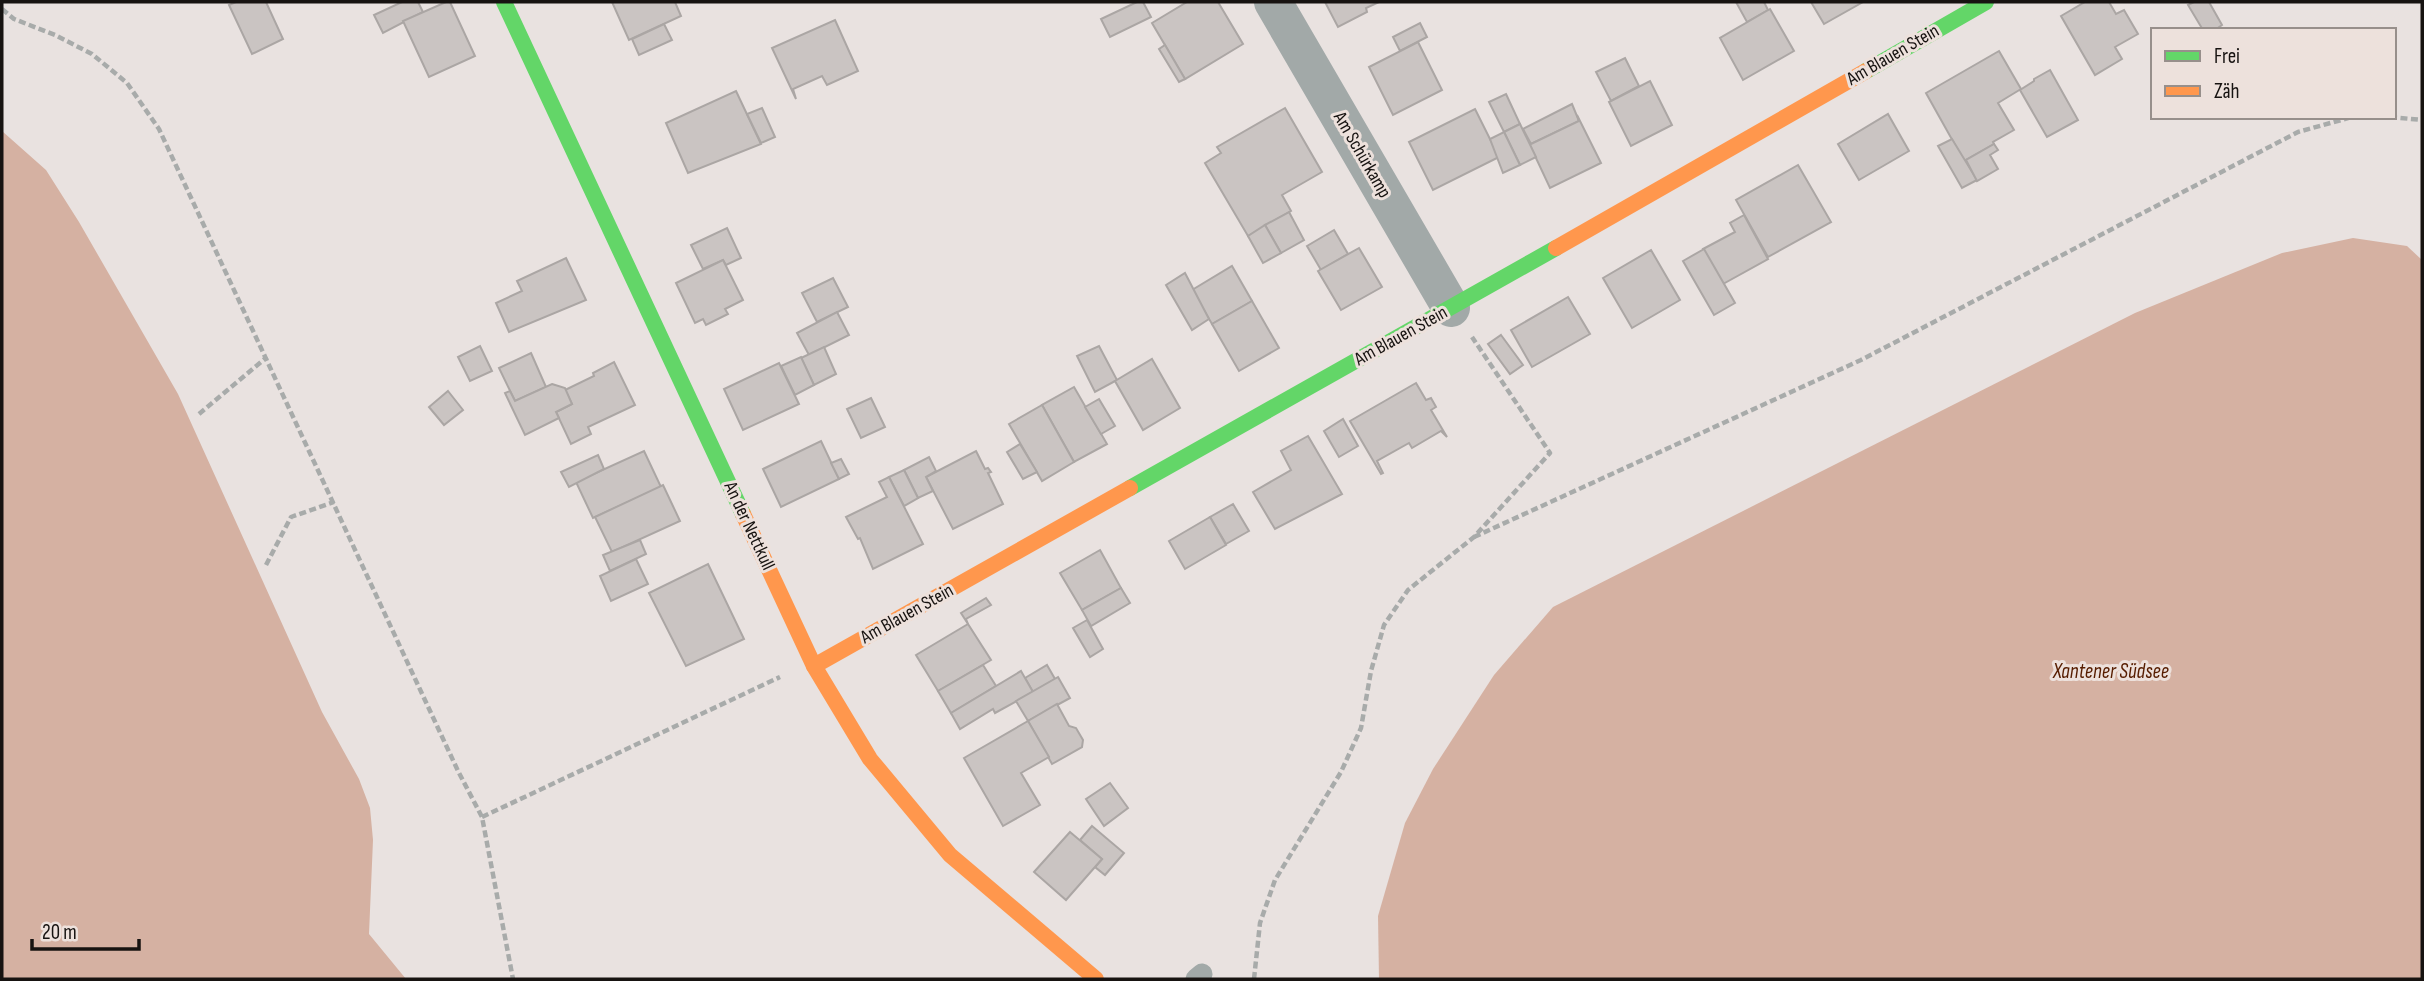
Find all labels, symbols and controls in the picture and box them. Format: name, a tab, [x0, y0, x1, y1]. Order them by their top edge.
street label: Am Blauen Stein	[1842, 19, 1943, 91]
legend	[2151, 28, 2396, 119]
text: Frei	[2214, 44, 2240, 69]
text: Zäh	[2214, 79, 2240, 104]
street label: Am Schürkamp	[1328, 107, 1396, 202]
street label: Am Blauen Stein	[1350, 301, 1452, 371]
street label: An der Nettkull	[718, 477, 779, 574]
street label: Am Blauen Stein	[856, 579, 958, 649]
water label: Xantener Südsee	[2052, 659, 2169, 684]
scale bar	[32, 908, 138, 952]
text: 20 m	[42, 920, 77, 945]

